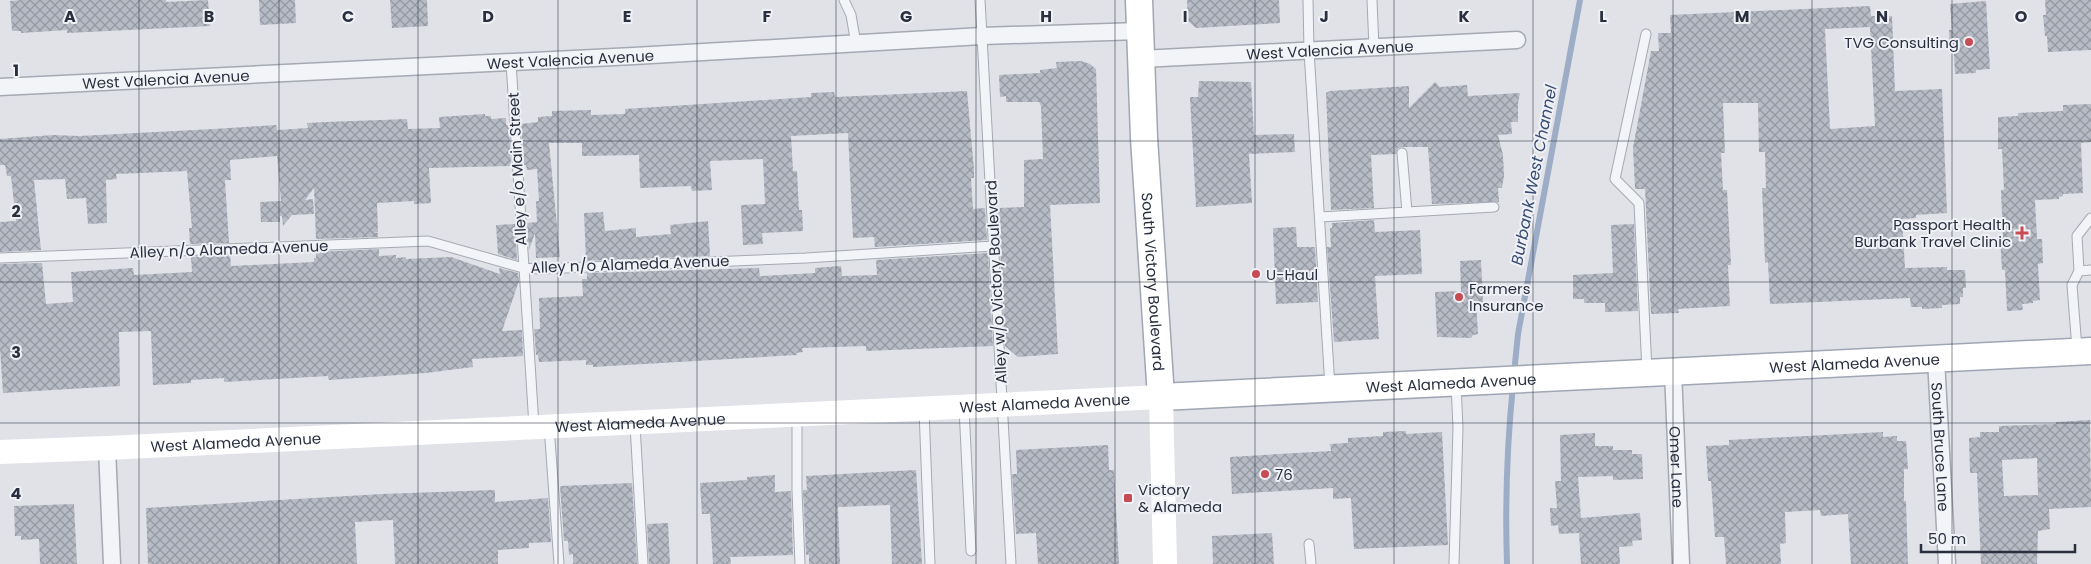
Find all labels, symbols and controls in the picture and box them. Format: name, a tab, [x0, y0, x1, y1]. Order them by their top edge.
text: A	[64, 5, 76, 28]
text: B	[204, 5, 214, 28]
text: C	[342, 5, 354, 28]
text: D	[482, 5, 494, 28]
text: E	[623, 5, 631, 28]
text: F	[763, 5, 772, 28]
text: G	[900, 5, 912, 28]
text: H	[1040, 5, 1052, 28]
text: I	[1183, 5, 1187, 28]
text: J	[1319, 5, 1329, 28]
text: K	[1458, 5, 1470, 28]
text: L	[1599, 5, 1607, 28]
text: M	[1735, 5, 1749, 28]
text: N	[1876, 5, 1888, 28]
text: O	[2015, 5, 2028, 28]
place label: TVG Consulting	[1844, 32, 1959, 53]
street label: West Valencia Avenue	[1246, 35, 1414, 64]
marker: TVG Consulting	[1963, 36, 1975, 48]
street label: West Valencia Avenue	[486, 44, 655, 74]
text: 1	[13, 59, 19, 82]
street label: West Valencia Avenue	[82, 64, 250, 93]
water label: Burbank West Channel	[1505, 83, 1563, 267]
street label: Alley e/o Main Street	[502, 92, 532, 246]
street label: Alley w/o Victory Boulevard	[980, 180, 1012, 384]
street label: South Victory Boulevard	[1137, 192, 1170, 372]
text: 2	[11, 200, 21, 223]
place label: Passport Health Burbank Travel Clinic	[1854, 214, 2011, 252]
marker: Passport Health Burbank Travel Clinic	[2015, 226, 2029, 240]
street label: Alley n/o Alameda Avenue	[129, 235, 329, 263]
street label: Alley n/o Alameda Avenue	[530, 250, 730, 278]
place label: U-Haul	[1266, 264, 1318, 285]
marker: U-Haul	[1250, 268, 1262, 280]
place label: Farmers Insurance	[1469, 278, 1543, 316]
marker: Farmers Insurance	[1453, 291, 1465, 303]
text: 3	[11, 341, 21, 364]
street label: West Alameda Avenue	[1769, 348, 1940, 377]
street label: West Alameda Avenue	[1365, 368, 1537, 397]
street label: South Bruce Lane	[1927, 382, 1955, 512]
street label: West Alameda Avenue	[959, 388, 1131, 417]
street label: West Alameda Avenue	[555, 408, 726, 437]
street label: Omer Lane	[1665, 426, 1689, 508]
street label: West Alameda Avenue	[150, 427, 322, 456]
place label: 76	[1275, 464, 1293, 485]
marker: 76	[1259, 468, 1271, 480]
place label: Victory & Alameda	[1138, 479, 1222, 517]
text: 4	[11, 482, 22, 505]
marker: Victory & Alameda	[1122, 492, 1134, 504]
scale bar	[1921, 522, 2075, 554]
text: 50 m	[1928, 528, 1966, 549]

